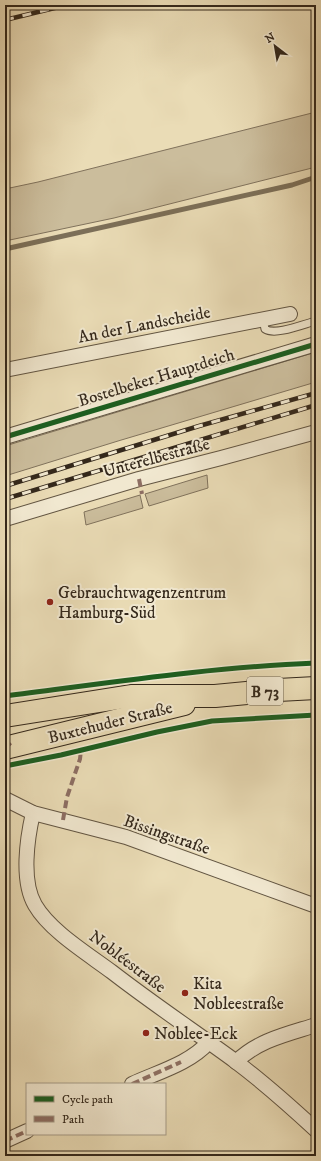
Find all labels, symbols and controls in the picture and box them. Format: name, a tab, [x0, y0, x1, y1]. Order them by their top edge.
north arrow	[255, 26, 295, 66]
text: N	[263, 30, 278, 47]
street label: An der Landscheide	[76, 301, 212, 349]
street label: Bostelbeker Hauptdeich	[75, 344, 237, 412]
street label: Unterelbestraße	[101, 433, 212, 483]
place label: Gebrauchtwagenzentrum Hamburg-Süd	[58, 582, 227, 624]
marker: Gebrauchtwagenzentrum Hamburg-Süd	[45, 597, 55, 607]
road number: B 73	[247, 677, 283, 705]
street label: Buxtehuder Straße	[46, 697, 175, 749]
street label: Bissingstraße	[121, 810, 213, 860]
street label: Nobléestraße	[84, 926, 170, 998]
place label: Kita Nobleestraße	[193, 973, 284, 1015]
marker: Kita Nobleestraße	[180, 988, 190, 998]
place label: Noblee-Eck	[154, 1023, 238, 1045]
marker: Noblee-Eck	[141, 1028, 151, 1038]
legend	[26, 1083, 166, 1135]
text: Cycle path	[62, 1092, 114, 1107]
text: Path	[62, 1112, 85, 1127]

